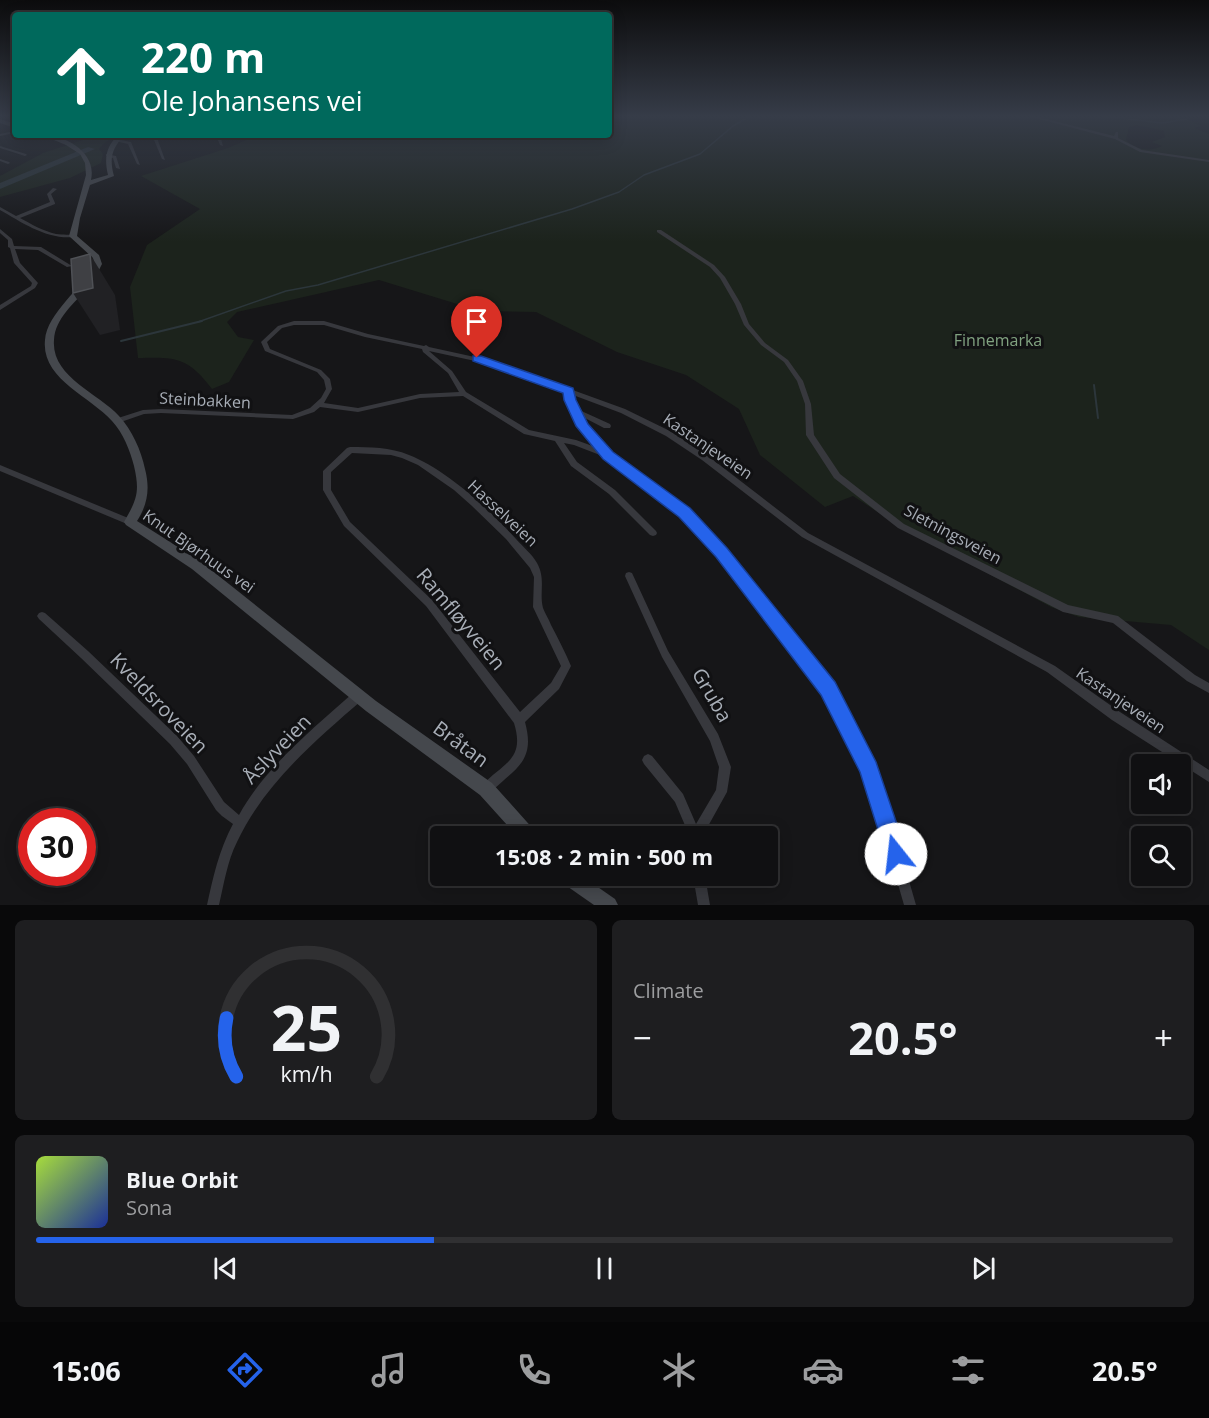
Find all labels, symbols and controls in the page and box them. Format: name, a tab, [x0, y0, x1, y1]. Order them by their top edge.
text: 220 m	[141, 28, 265, 85]
icon: ahead	[42, 36, 120, 114]
text: Ole Johansens vei	[141, 82, 363, 119]
pin	[451, 296, 502, 358]
icon: arrive	[460, 305, 493, 338]
park label: Finnemarka	[954, 329, 1042, 351]
street label: Steinbakken	[159, 387, 251, 413]
street label: Kastanjeveien	[659, 408, 757, 484]
street label: Hasselveien	[463, 475, 543, 551]
street label: Sletningsveien	[900, 499, 1006, 569]
street label: Knut Bjørhuus vei	[139, 504, 259, 598]
street label: Ramfløyveien	[411, 562, 512, 675]
street label: Kveldsroveien	[104, 646, 214, 759]
street label: Kastanjeveien	[1072, 662, 1170, 738]
street label: Gruba	[686, 663, 739, 727]
street label: Åslyveien	[237, 708, 317, 789]
street label: Bråtan	[428, 714, 495, 773]
map controls	[1131, 754, 1191, 886]
button: sound	[1131, 754, 1191, 814]
speed limit sign: 30	[18, 808, 96, 886]
position arrow	[864, 822, 928, 886]
button: search	[1131, 826, 1191, 886]
text: 15:08 · 2 min · 500 m	[495, 841, 713, 871]
text: Climate	[633, 977, 704, 1004]
text: 25	[270, 984, 342, 1069]
text: 20.5°	[848, 1007, 958, 1068]
text: −	[633, 1015, 652, 1060]
text: +	[1154, 1015, 1173, 1060]
text: km/h	[280, 1059, 332, 1088]
text: Blue Orbit	[126, 1164, 238, 1194]
text: Sona	[126, 1194, 172, 1221]
icon: previous	[209, 1252, 242, 1285]
icon: pause	[588, 1252, 621, 1285]
icon: next	[967, 1252, 1000, 1285]
icon: directions	[224, 1349, 266, 1391]
icon: music	[368, 1349, 410, 1391]
icon: phone	[513, 1349, 555, 1391]
icon: climate	[658, 1349, 700, 1391]
icon: car	[802, 1349, 844, 1391]
icon: filters	[947, 1349, 989, 1391]
text: 15:06	[51, 1352, 121, 1389]
text: 20.5°	[1092, 1352, 1158, 1389]

